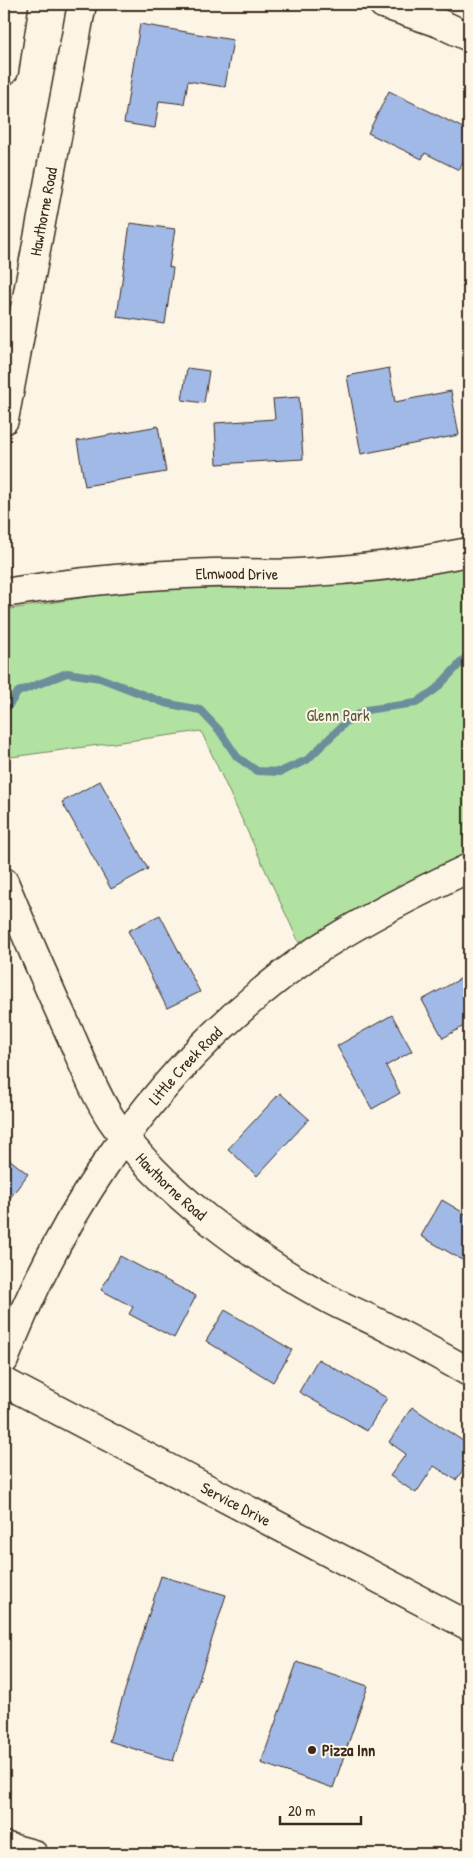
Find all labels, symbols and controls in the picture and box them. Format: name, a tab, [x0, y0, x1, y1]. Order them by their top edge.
street label: Hawthorne Road	[24, 166, 62, 258]
street label: Elmwood Drive	[195, 562, 279, 585]
park label: Glenn Park	[306, 704, 370, 726]
street label: Little Creek Road	[143, 1021, 227, 1109]
street label: Hawthorne Road	[131, 1148, 211, 1225]
street label: Service Drive	[197, 1476, 275, 1532]
place label: Pizza Inn	[322, 1739, 375, 1761]
marker: Pizza Inn	[306, 1744, 318, 1756]
scale bar	[280, 1793, 362, 1825]
text: 20 m	[288, 1800, 315, 1821]

